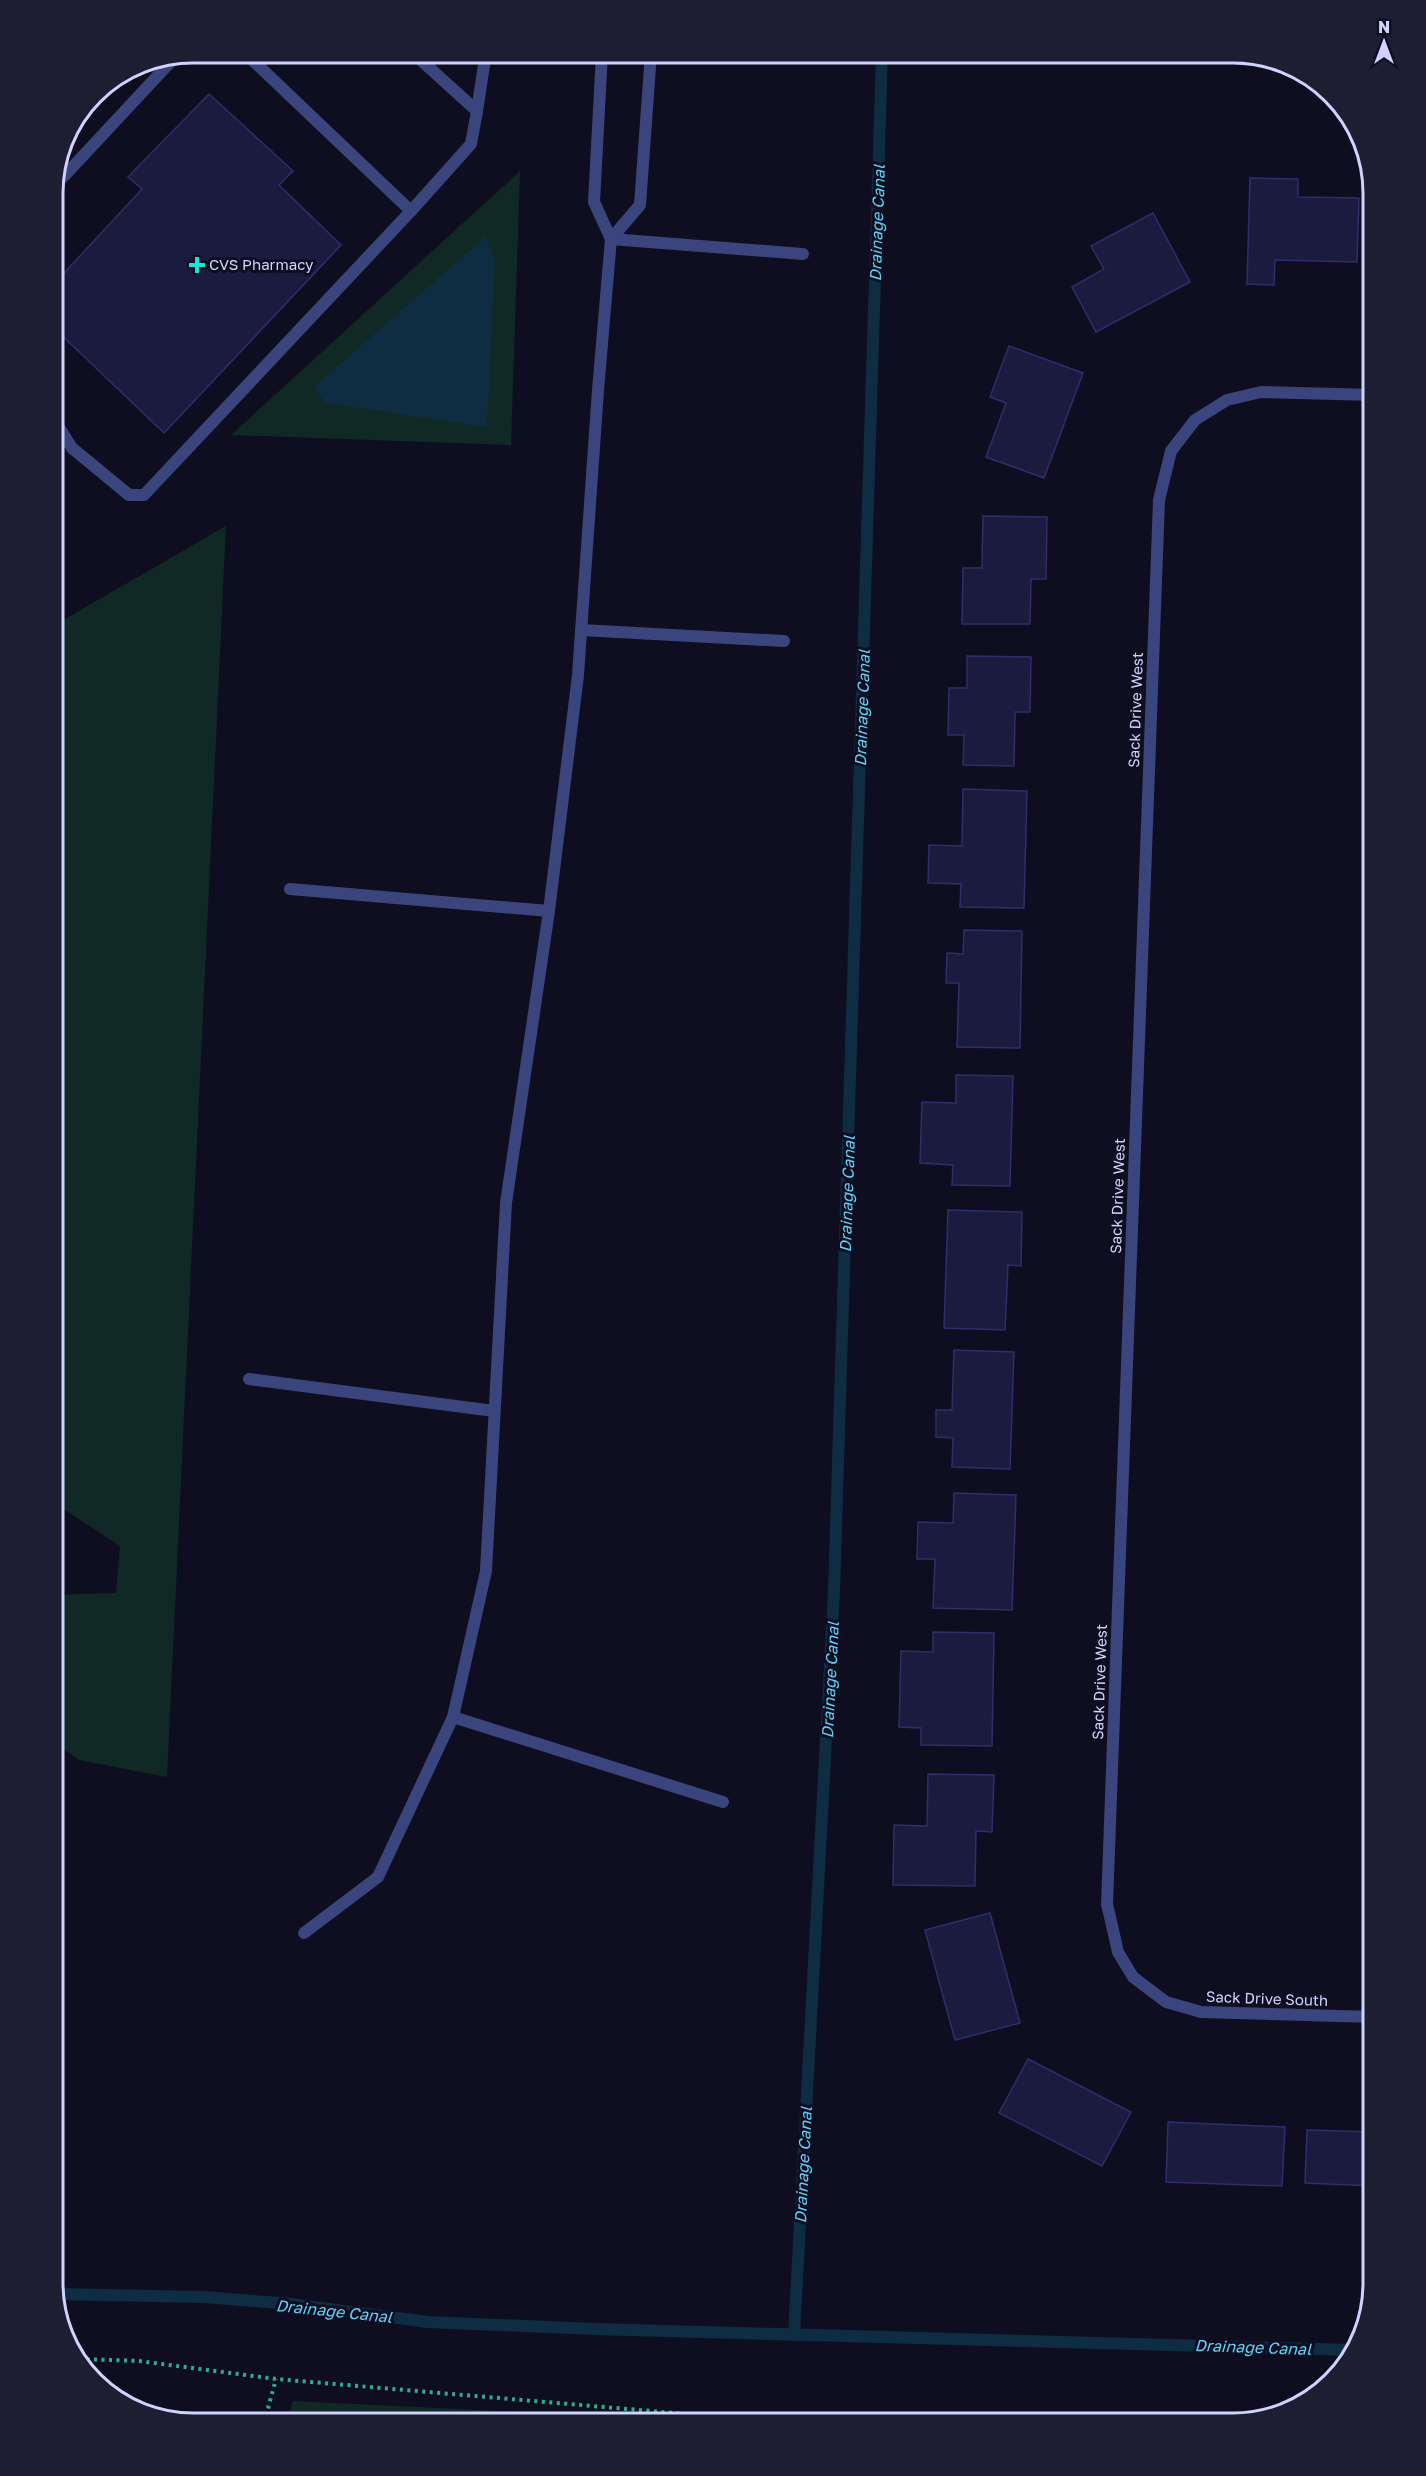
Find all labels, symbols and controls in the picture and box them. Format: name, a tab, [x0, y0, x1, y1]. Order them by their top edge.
north arrow	[1354, 12, 1414, 72]
text: N	[1378, 17, 1390, 37]
water label: Drainage Canal	[865, 164, 889, 282]
place label: CVS Pharmacy	[209, 255, 314, 273]
marker: CVS Pharmacy	[190, 258, 204, 272]
water label: Drainage Canal	[850, 649, 874, 767]
street label: Sack Drive West	[1124, 652, 1146, 768]
water label: Drainage Canal	[835, 1135, 859, 1253]
street label: Sack Drive West	[1106, 1138, 1128, 1254]
water label: Drainage Canal	[817, 1620, 843, 1739]
street label: Sack Drive West	[1088, 1624, 1110, 1740]
street label: Sack Drive South	[1206, 1987, 1328, 2009]
water label: Drainage Canal	[790, 2105, 816, 2224]
water label: Drainage Canal	[275, 2295, 394, 2327]
water label: Drainage Canal	[1194, 2335, 1312, 2359]

